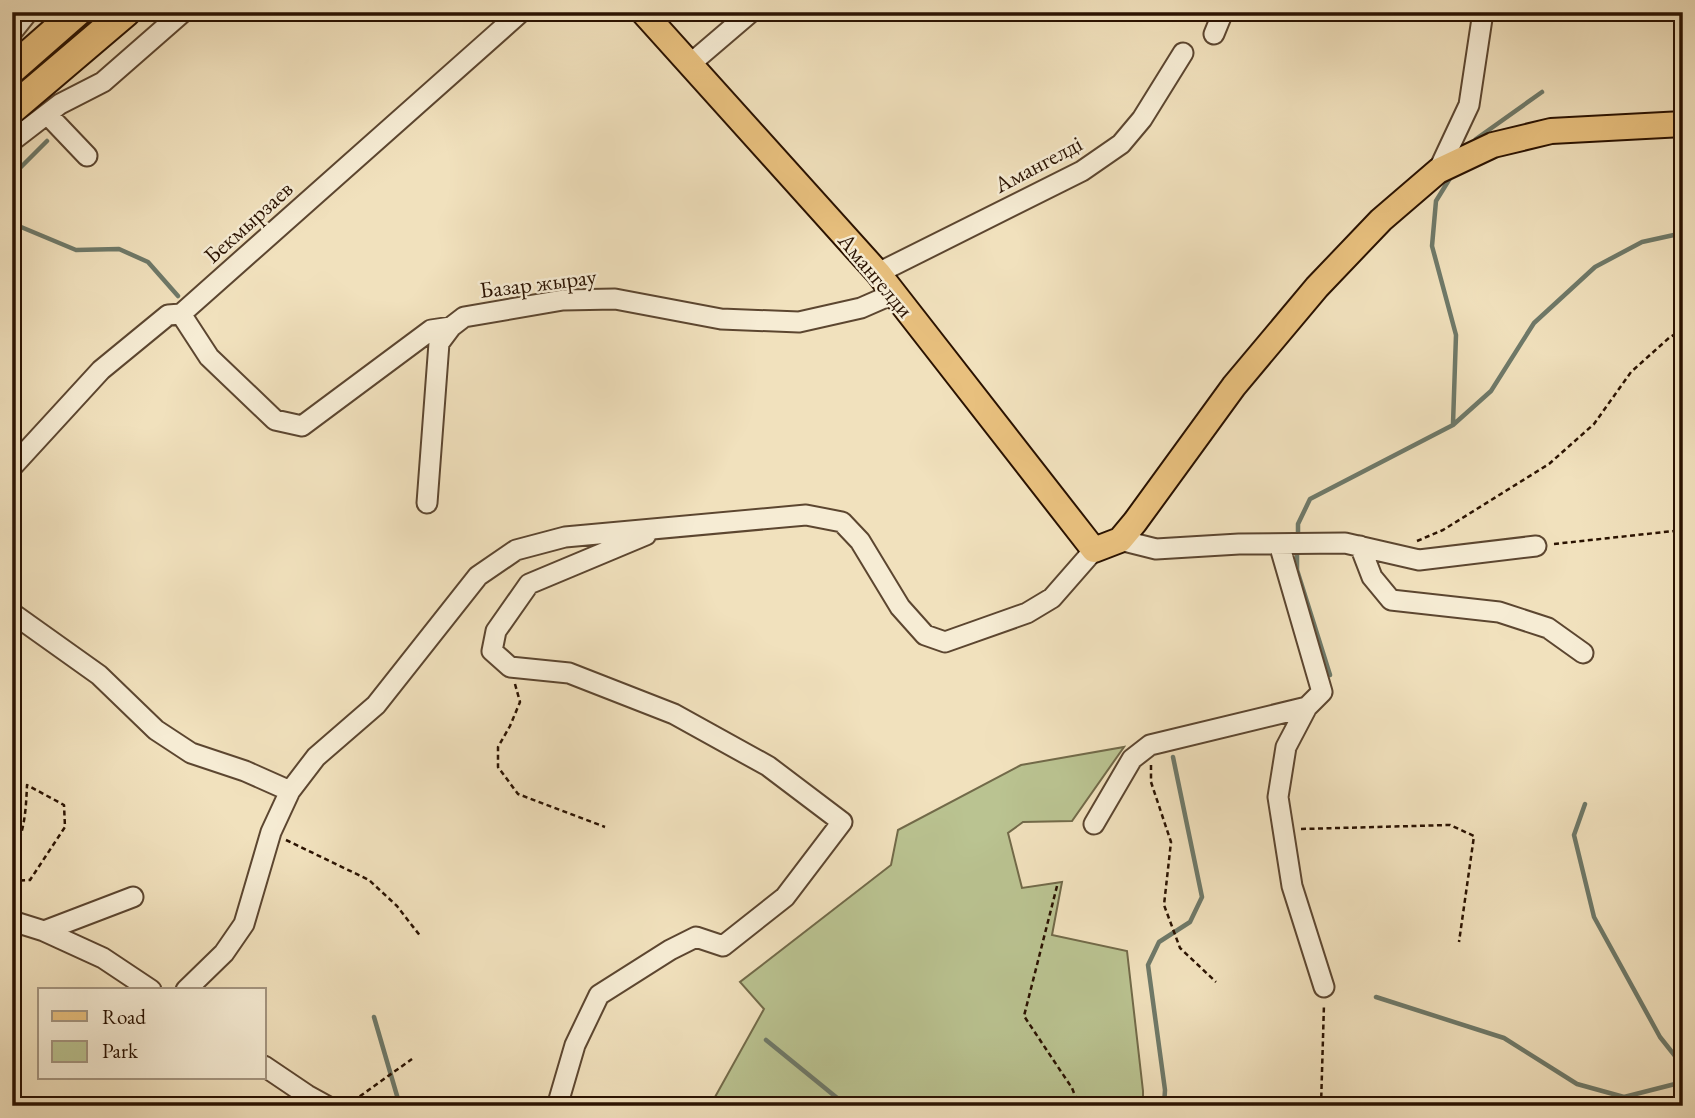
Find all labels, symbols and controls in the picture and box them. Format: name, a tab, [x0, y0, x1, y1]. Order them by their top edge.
street label: Амангелді	[988, 128, 1088, 200]
street label: Бекмырзаев	[197, 174, 299, 270]
street label: Амангелди	[831, 225, 920, 324]
street label: Базар жырау	[478, 261, 599, 305]
legend	[38, 988, 266, 1080]
text: Road	[102, 1003, 146, 1030]
text: Park	[102, 1037, 139, 1064]

